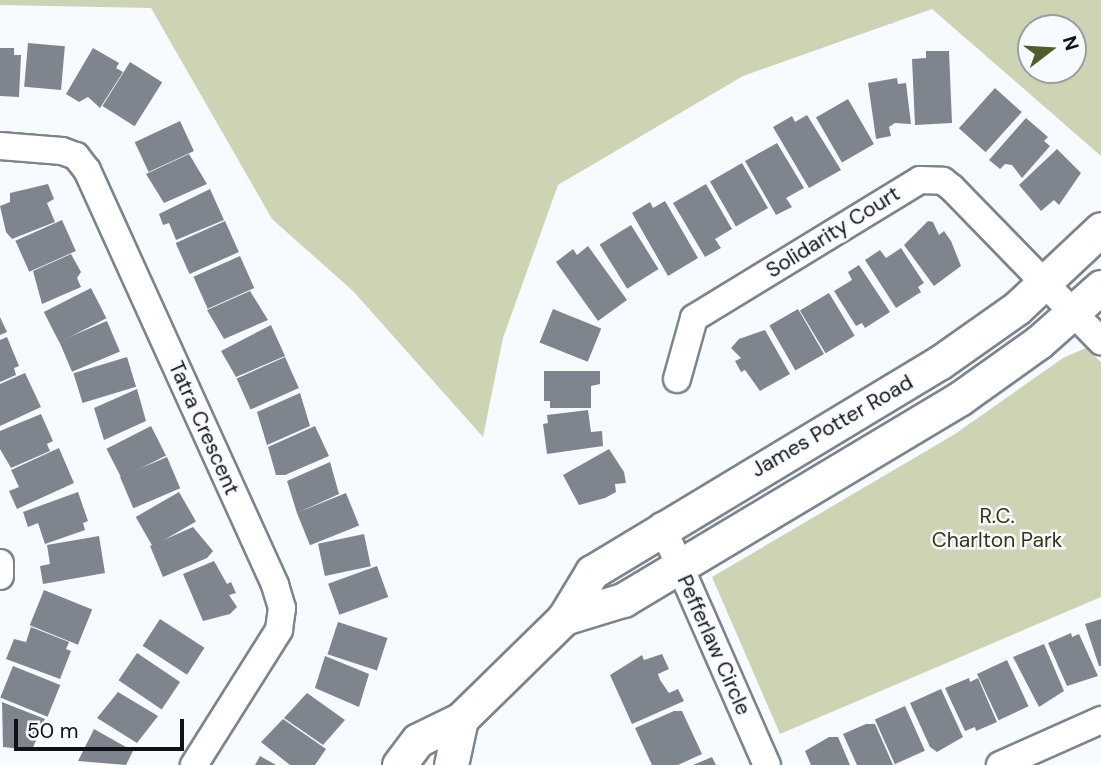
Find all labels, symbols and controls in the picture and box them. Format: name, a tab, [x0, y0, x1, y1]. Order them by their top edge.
north arrow	[1017, 14, 1087, 84]
text: N	[1057, 33, 1085, 54]
street label: Solidarity Court	[762, 181, 904, 283]
street label: Tatra Crescent	[163, 357, 245, 499]
street label: James Potter Road	[747, 369, 917, 483]
park label: R.C. Charlton Park	[932, 503, 1062, 553]
street label: Pefferlaw Circle	[672, 571, 756, 719]
scale bar	[18, 706, 187, 750]
text: 50 m	[27, 717, 78, 745]

